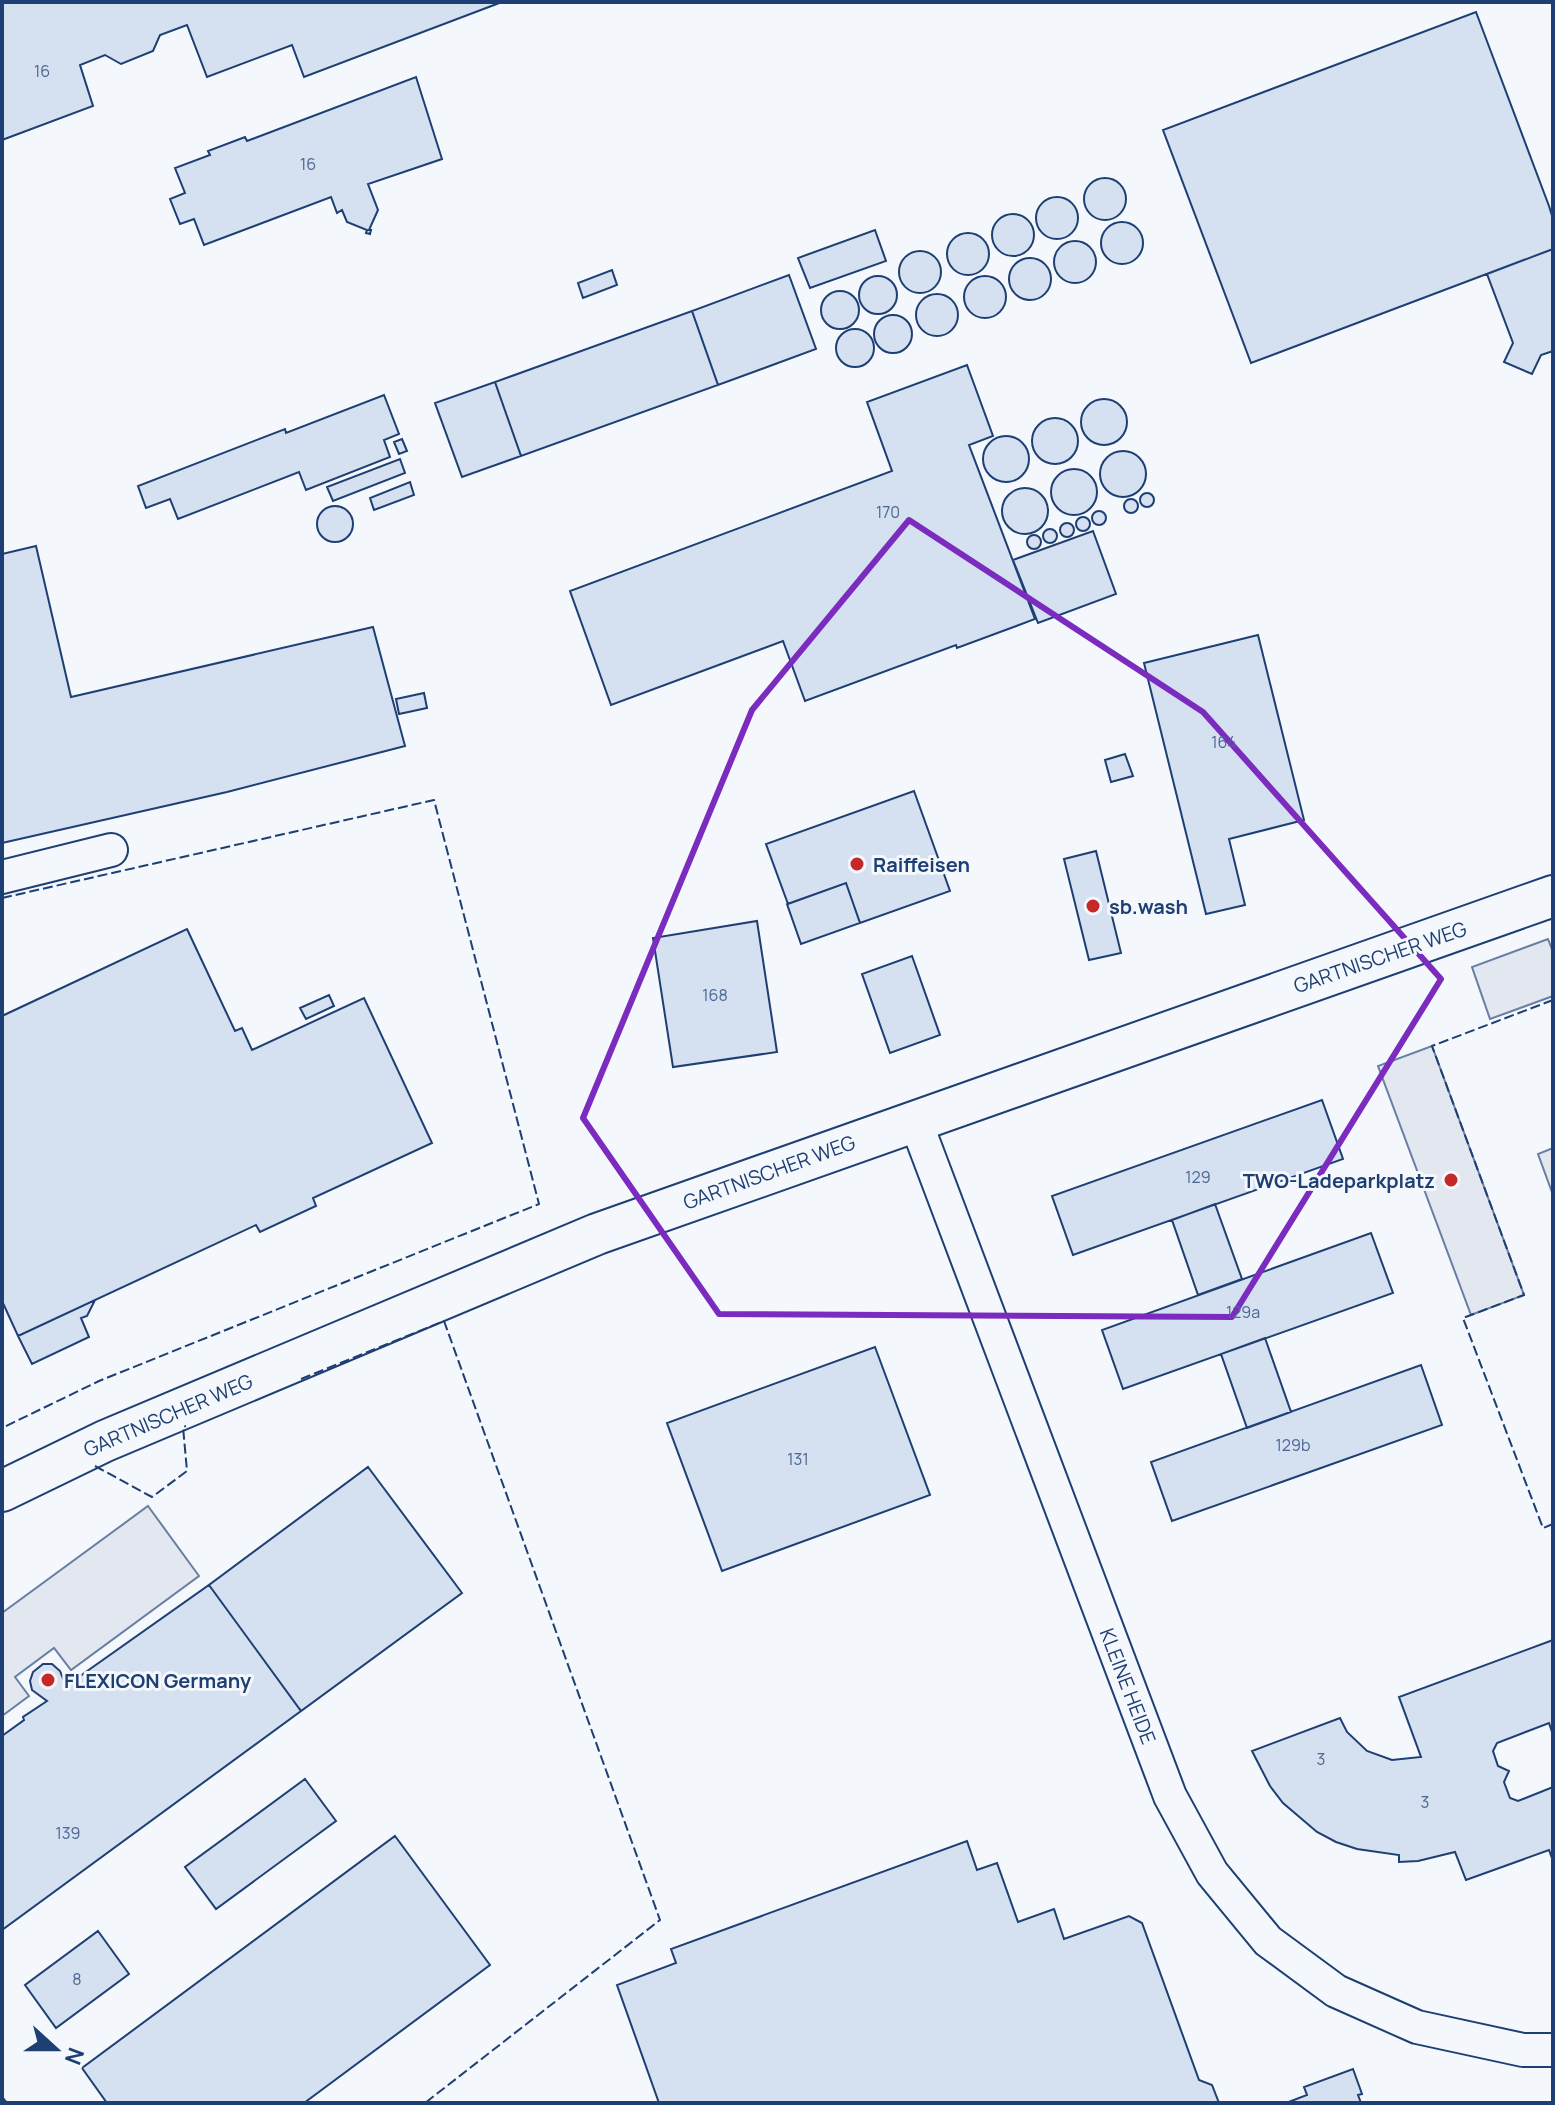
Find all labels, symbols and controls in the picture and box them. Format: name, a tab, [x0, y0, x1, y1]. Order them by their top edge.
house number: 16	[34, 60, 50, 82]
house number: 16	[300, 153, 316, 175]
house number: 170	[876, 501, 900, 523]
house number: 164	[1211, 731, 1237, 753]
place label: Raiffeisen	[873, 851, 970, 878]
marker: Raiffeisen	[848, 855, 866, 873]
place label: sb.wash	[1109, 893, 1188, 920]
marker: sb.wash	[1084, 897, 1102, 915]
street label: GARTNISCHER WEG	[1290, 915, 1470, 999]
house number: 168	[702, 984, 728, 1006]
street label: GARTNISCHER WEG	[679, 1128, 859, 1216]
house number: 129	[1185, 1166, 1211, 1188]
place label: TWO-Ladeparkplatz	[1243, 1167, 1435, 1194]
marker: TWO-Ladeparkplatz	[1442, 1171, 1460, 1189]
house number: 129a	[1226, 1301, 1260, 1323]
street label: GARTNISCHER WEG	[79, 1367, 257, 1463]
house number: 129b	[1276, 1434, 1310, 1456]
house number: 131	[787, 1448, 809, 1470]
street label: KLEINE HEIDE	[1094, 1624, 1162, 1748]
place label: FLEXICON Germany	[64, 1667, 252, 1694]
marker: FLEXICON Germany	[39, 1671, 57, 1689]
house number: 3	[1317, 1748, 1325, 1770]
house number: 3	[1421, 1791, 1429, 1813]
house number: 139	[55, 1822, 81, 1844]
house number: 8	[72, 1968, 82, 1990]
north arrow	[16, 2009, 96, 2089]
text: N	[58, 2043, 92, 2069]

